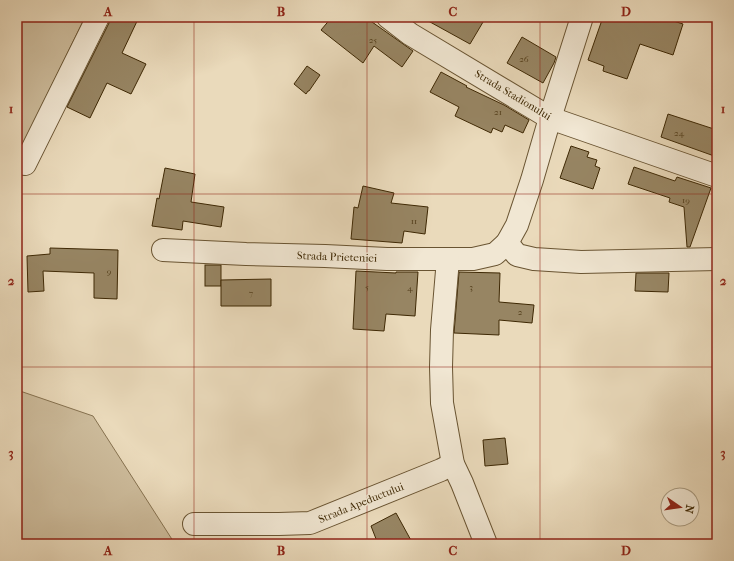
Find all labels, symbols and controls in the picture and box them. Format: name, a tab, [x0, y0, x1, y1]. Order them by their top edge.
text: A	[103, 4, 113, 19]
text: B	[277, 4, 286, 19]
text: C	[449, 4, 458, 19]
text: D	[621, 4, 631, 19]
house number: 25	[369, 35, 377, 45]
house number: 26	[519, 54, 529, 64]
street label: Strada Stadionului	[472, 67, 554, 123]
text: 1	[9, 101, 14, 116]
text: 1	[721, 101, 726, 116]
house number: 21	[494, 107, 502, 117]
house number: 24	[674, 128, 685, 138]
house number: 19	[682, 195, 690, 205]
house number: 11	[411, 216, 417, 226]
street label: Strada Prieteniei	[297, 249, 378, 265]
house number: 9	[107, 266, 112, 276]
text: 2	[8, 273, 15, 288]
text: 2	[720, 273, 727, 288]
house number: 5	[365, 282, 369, 292]
house number: 3	[469, 282, 473, 292]
house number: 4	[407, 283, 413, 293]
house number: 7	[249, 288, 254, 298]
house number: 2	[518, 307, 523, 317]
text: 3	[8, 445, 14, 461]
text: 3	[720, 445, 726, 461]
street label: Strada Apeductului	[316, 480, 406, 526]
north arrow	[660, 487, 700, 527]
text: N	[682, 504, 697, 515]
text: A	[103, 543, 113, 558]
text: B	[277, 543, 286, 558]
text: C	[449, 543, 458, 558]
text: D	[621, 543, 631, 558]

